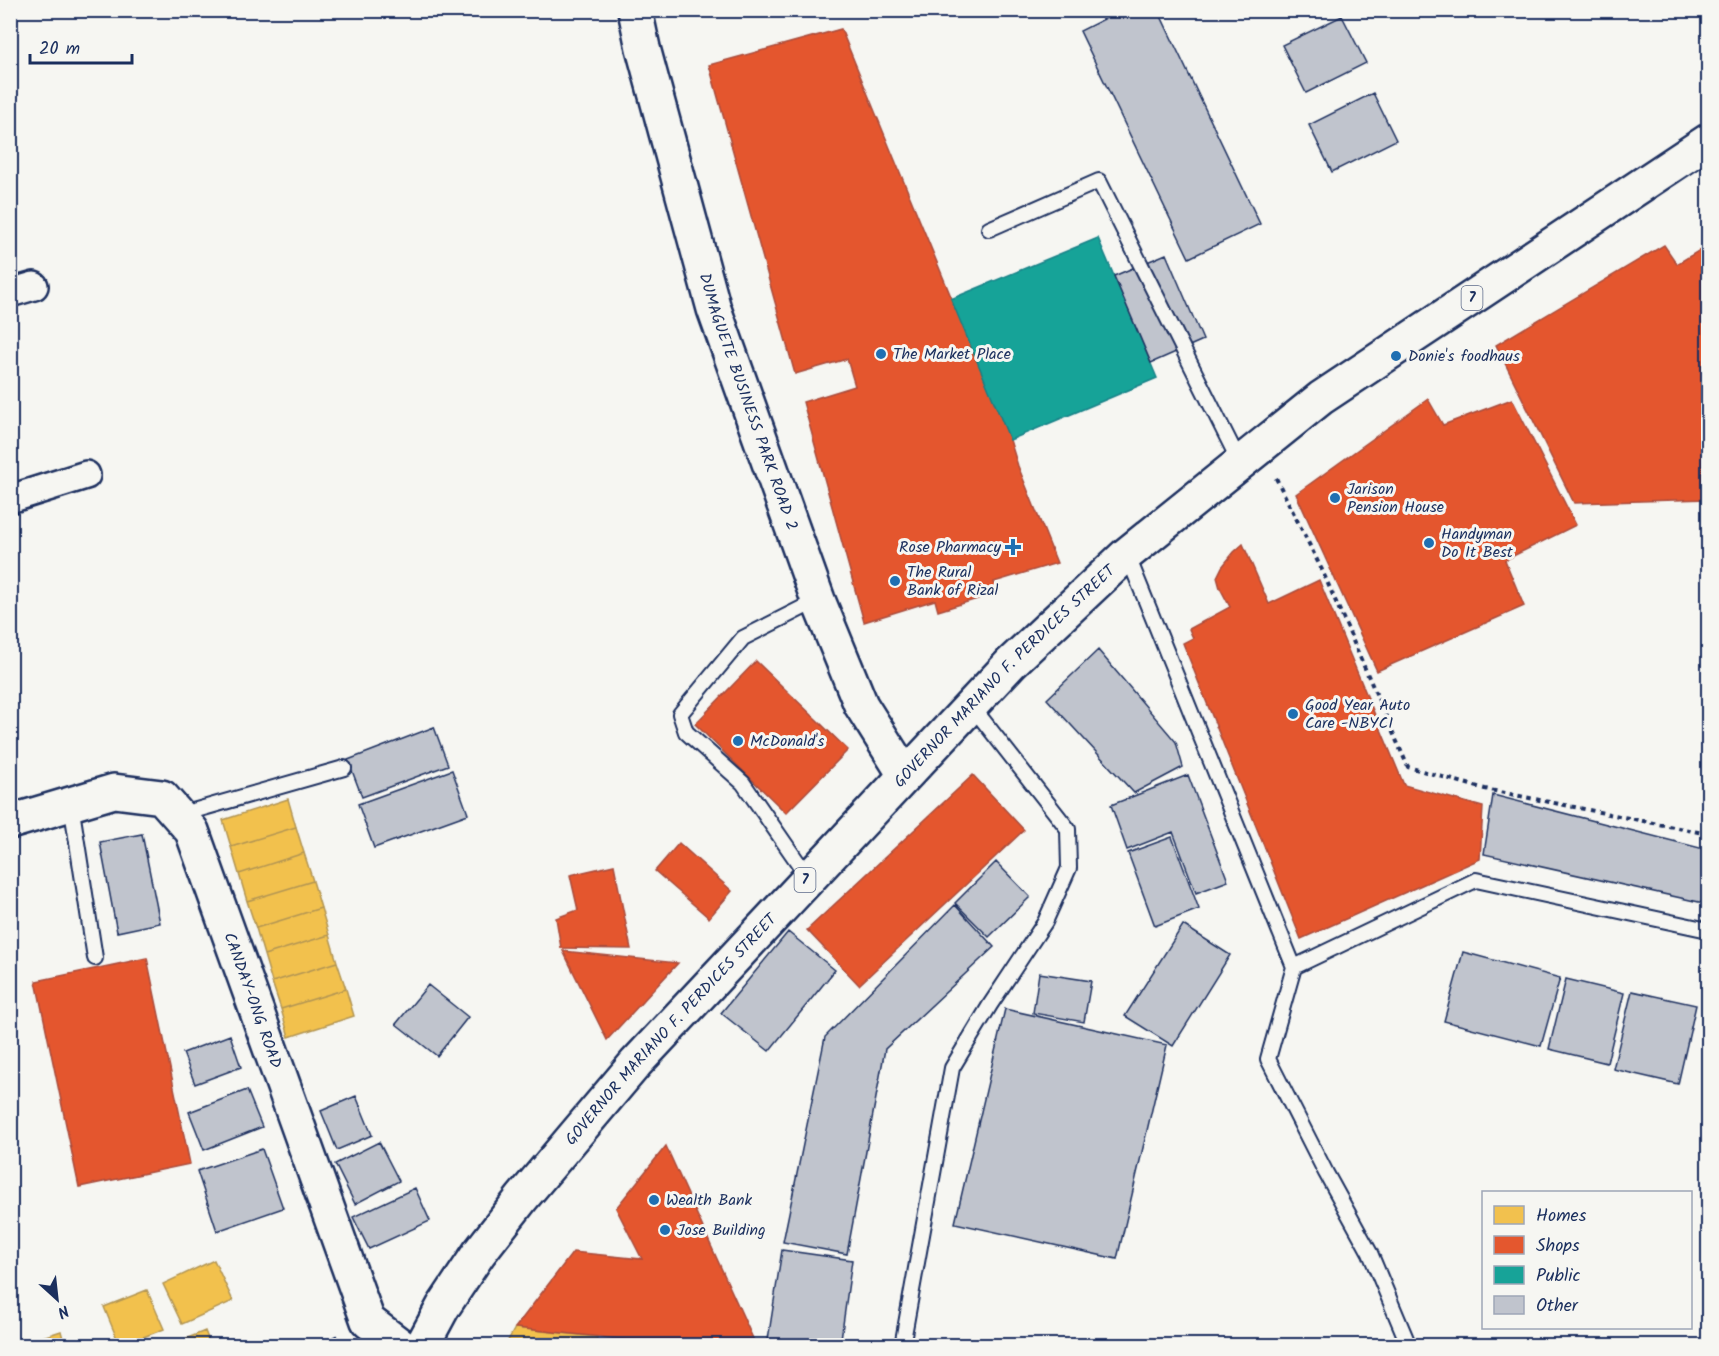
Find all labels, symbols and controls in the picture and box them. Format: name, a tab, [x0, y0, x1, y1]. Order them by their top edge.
scale bar	[30, 27, 132, 65]
text: 20 m	[39, 35, 80, 64]
street label: DUMAGUETE BUSINESS PARK ROAD 2	[692, 270, 805, 534]
road number: 7	[1462, 286, 1482, 310]
place label: The Market Place	[893, 342, 1011, 367]
place label: Donie's foodhaus	[1408, 344, 1520, 369]
marker: The Market Place	[874, 347, 888, 361]
marker: Donie's foodhaus	[1389, 349, 1403, 363]
place label: Jarison Pension House	[1347, 477, 1444, 520]
marker: Jarison Pension House	[1328, 491, 1342, 505]
place label: Handyman Do It Best	[1441, 522, 1514, 565]
place label: Rose Pharmacy	[899, 535, 1001, 560]
marker: Handyman Do It Best	[1422, 536, 1436, 550]
marker: Rose Pharmacy	[1006, 540, 1020, 554]
street label: GOVERNOR MARIANO F. PERDICES STREET	[888, 558, 1122, 793]
place label: The Rural Bank of Rizal	[907, 560, 999, 603]
marker: The Rural Bank of Rizal	[888, 574, 902, 588]
place label: Good Year Auto Care -NBYCI	[1305, 693, 1410, 736]
marker: Good Year Auto Care -NBYCI	[1286, 707, 1300, 721]
place label: McDonald's	[750, 729, 825, 754]
marker: McDonald's	[731, 734, 745, 748]
road number: 7	[794, 868, 816, 892]
street label: GOVERNOR MARIANO F. PERDICES STREET	[559, 907, 784, 1151]
street label: CANDAY-ONG ROAD	[217, 929, 289, 1072]
place label: Wealth Bank	[666, 1188, 753, 1213]
legend	[1482, 1191, 1692, 1329]
marker: Wealth Bank	[647, 1193, 661, 1207]
text: Homes	[1536, 1202, 1587, 1231]
place label: Jose Building	[677, 1218, 766, 1243]
marker: Jose Building	[658, 1223, 672, 1237]
text: Shops	[1536, 1232, 1580, 1261]
text: Public	[1536, 1262, 1581, 1291]
north arrow	[27, 1269, 87, 1329]
text: Other	[1536, 1292, 1579, 1321]
text: N	[53, 1298, 73, 1324]

